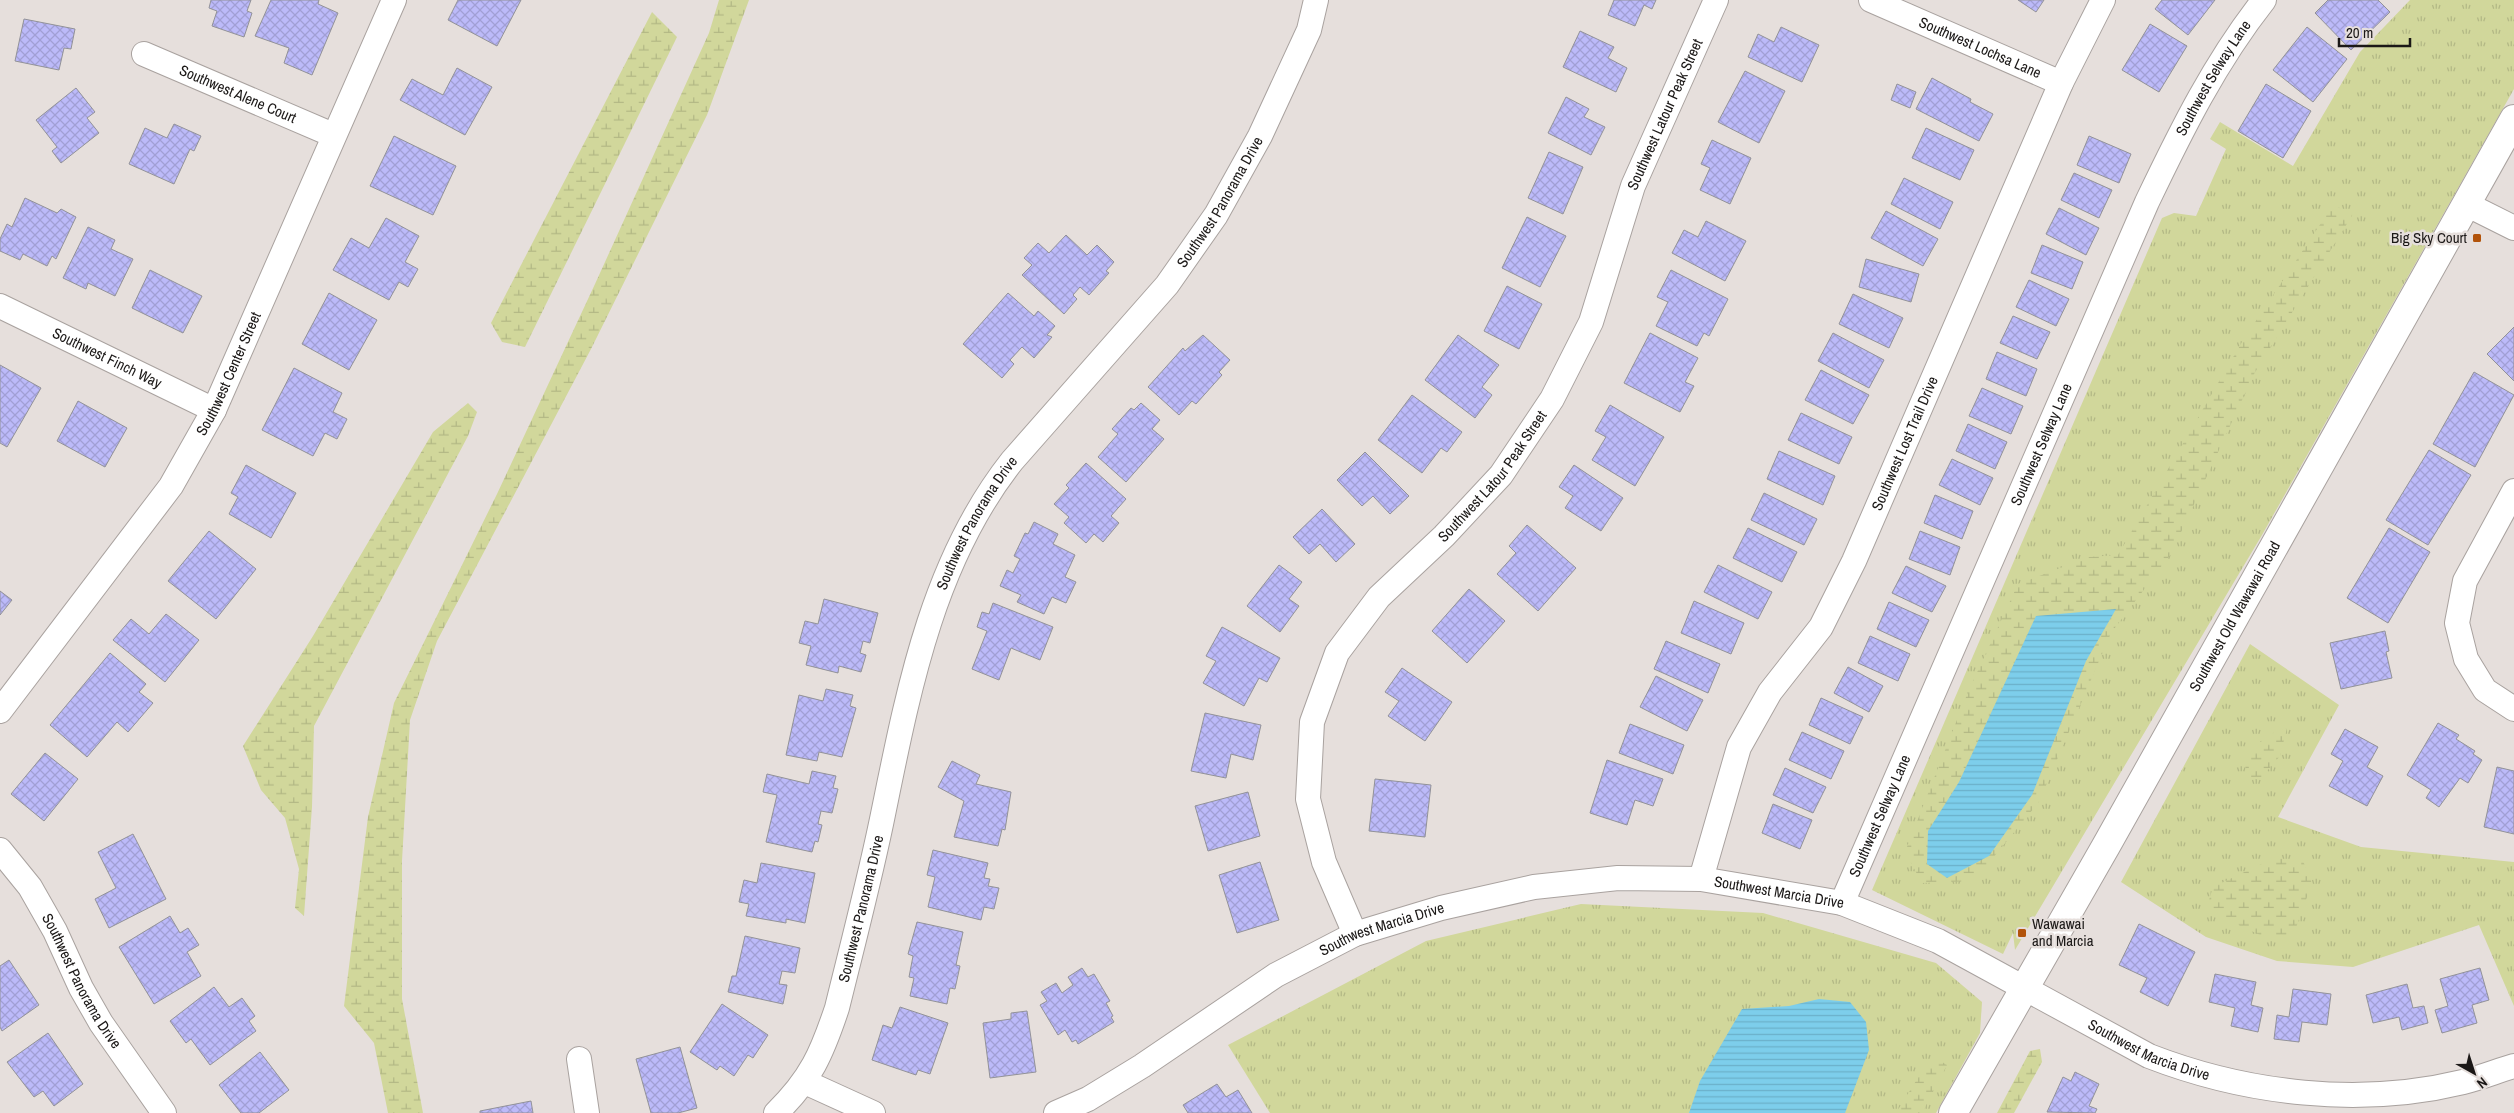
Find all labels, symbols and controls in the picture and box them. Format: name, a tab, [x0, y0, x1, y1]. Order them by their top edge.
street label: Southwest Lochsa Lane	[1916, 11, 2045, 83]
scale bar	[2339, 15, 2410, 47]
street label: Southwest Selway Lane	[2170, 16, 2256, 139]
text: 20 m	[2346, 22, 2373, 43]
street label: Southwest Latour Peak Street	[1622, 35, 1708, 193]
street label: Southwest Alene Court	[176, 59, 300, 128]
street label: Southwest Panorama Drive	[1171, 132, 1268, 272]
place label: Big Sky Court	[2391, 227, 2468, 248]
marker: Big Sky Court	[2471, 232, 2483, 244]
street label: Southwest Center Street	[191, 308, 266, 439]
street label: Southwest Finch Way	[49, 322, 166, 393]
street label: Southwest Lost Trail Drive	[1866, 373, 1943, 514]
street label: Southwest Selway Lane	[2005, 380, 2077, 509]
street label: Southwest Latour Peak Street	[1433, 406, 1552, 547]
street label: Southwest Panorama Drive	[931, 451, 1022, 593]
street label: Southwest Old Wawawai Road	[2184, 537, 2285, 695]
street label: Southwest Selway Lane	[1844, 751, 1915, 880]
street label: Southwest Panorama Drive	[833, 833, 888, 984]
street label: Southwest Marcia Drive	[1713, 870, 1846, 913]
street label: Southwest Marcia Drive	[1315, 897, 1447, 961]
street label: Southwest Panorama Drive	[37, 909, 127, 1053]
place label: Wawawai and Marcia	[2032, 913, 2094, 951]
marker: Wawawai and Marcia	[2016, 927, 2028, 939]
street label: Southwest Marcia Drive	[2084, 1014, 2212, 1085]
north arrow	[2449, 1048, 2499, 1098]
text: N	[2473, 1073, 2491, 1093]

